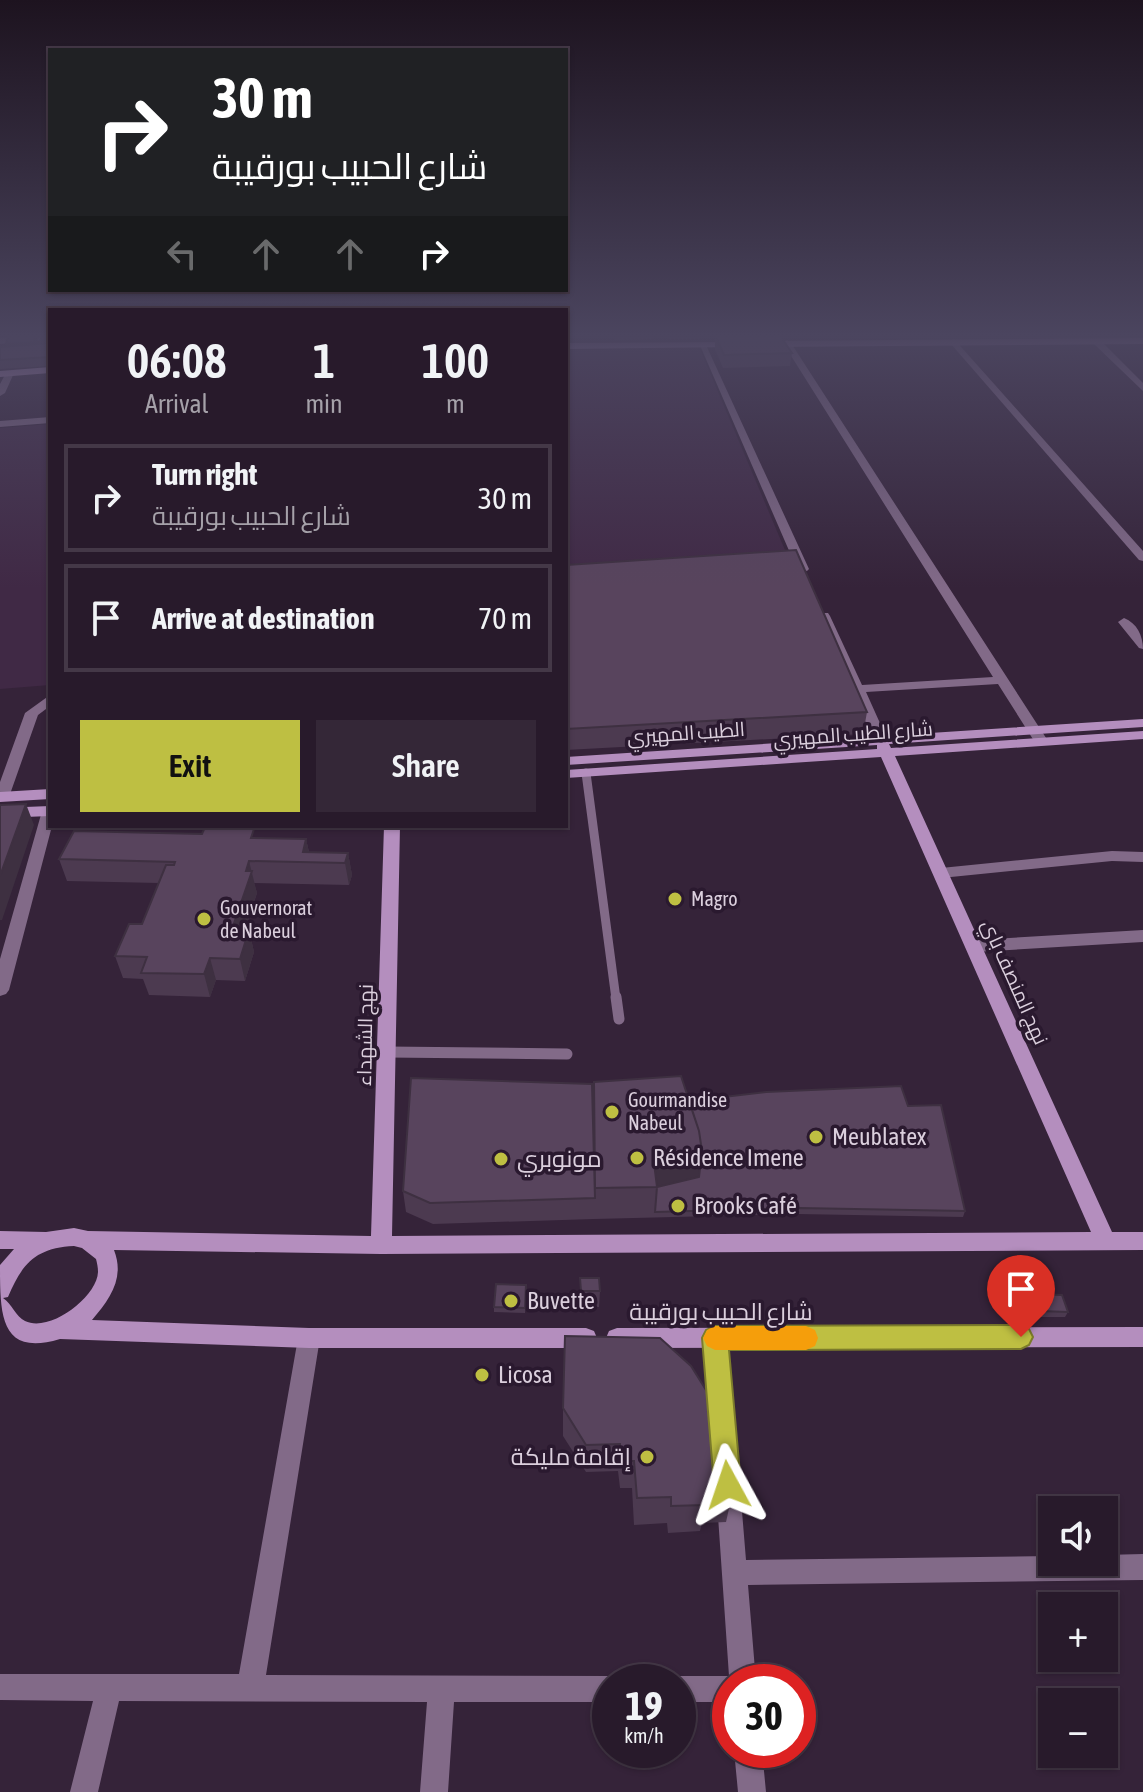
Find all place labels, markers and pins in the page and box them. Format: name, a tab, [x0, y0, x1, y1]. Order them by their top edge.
place label: Magro	[691, 887, 738, 910]
marker: Magro	[666, 890, 684, 908]
place label: Gouvernorat de Nabeul	[220, 896, 313, 942]
marker: Gouvernorat de Nabeul	[195, 910, 213, 928]
place label: Gourmandise Nabeul	[628, 1088, 727, 1134]
marker: Gourmandise Nabeul	[603, 1103, 621, 1121]
place label: Meublatex	[832, 1123, 927, 1150]
marker: Meublatex	[807, 1128, 825, 1146]
place label: Résidence Imene	[653, 1144, 804, 1171]
place label: مونوبري	[517, 1145, 602, 1177]
marker: Résidence Imene	[628, 1149, 646, 1167]
marker: مونوبري	[492, 1150, 510, 1168]
place label: Brooks Café	[694, 1192, 797, 1219]
marker: Brooks Café	[669, 1197, 687, 1215]
pin	[987, 1255, 1055, 1337]
place label: Buvette	[527, 1287, 595, 1314]
marker: Buvette	[502, 1292, 520, 1310]
place label: Licosa	[498, 1361, 553, 1388]
marker: Licosa	[473, 1366, 491, 1384]
place label: إقامة مليكة	[511, 1443, 631, 1472]
marker: إقامة مليكة	[638, 1448, 656, 1466]

